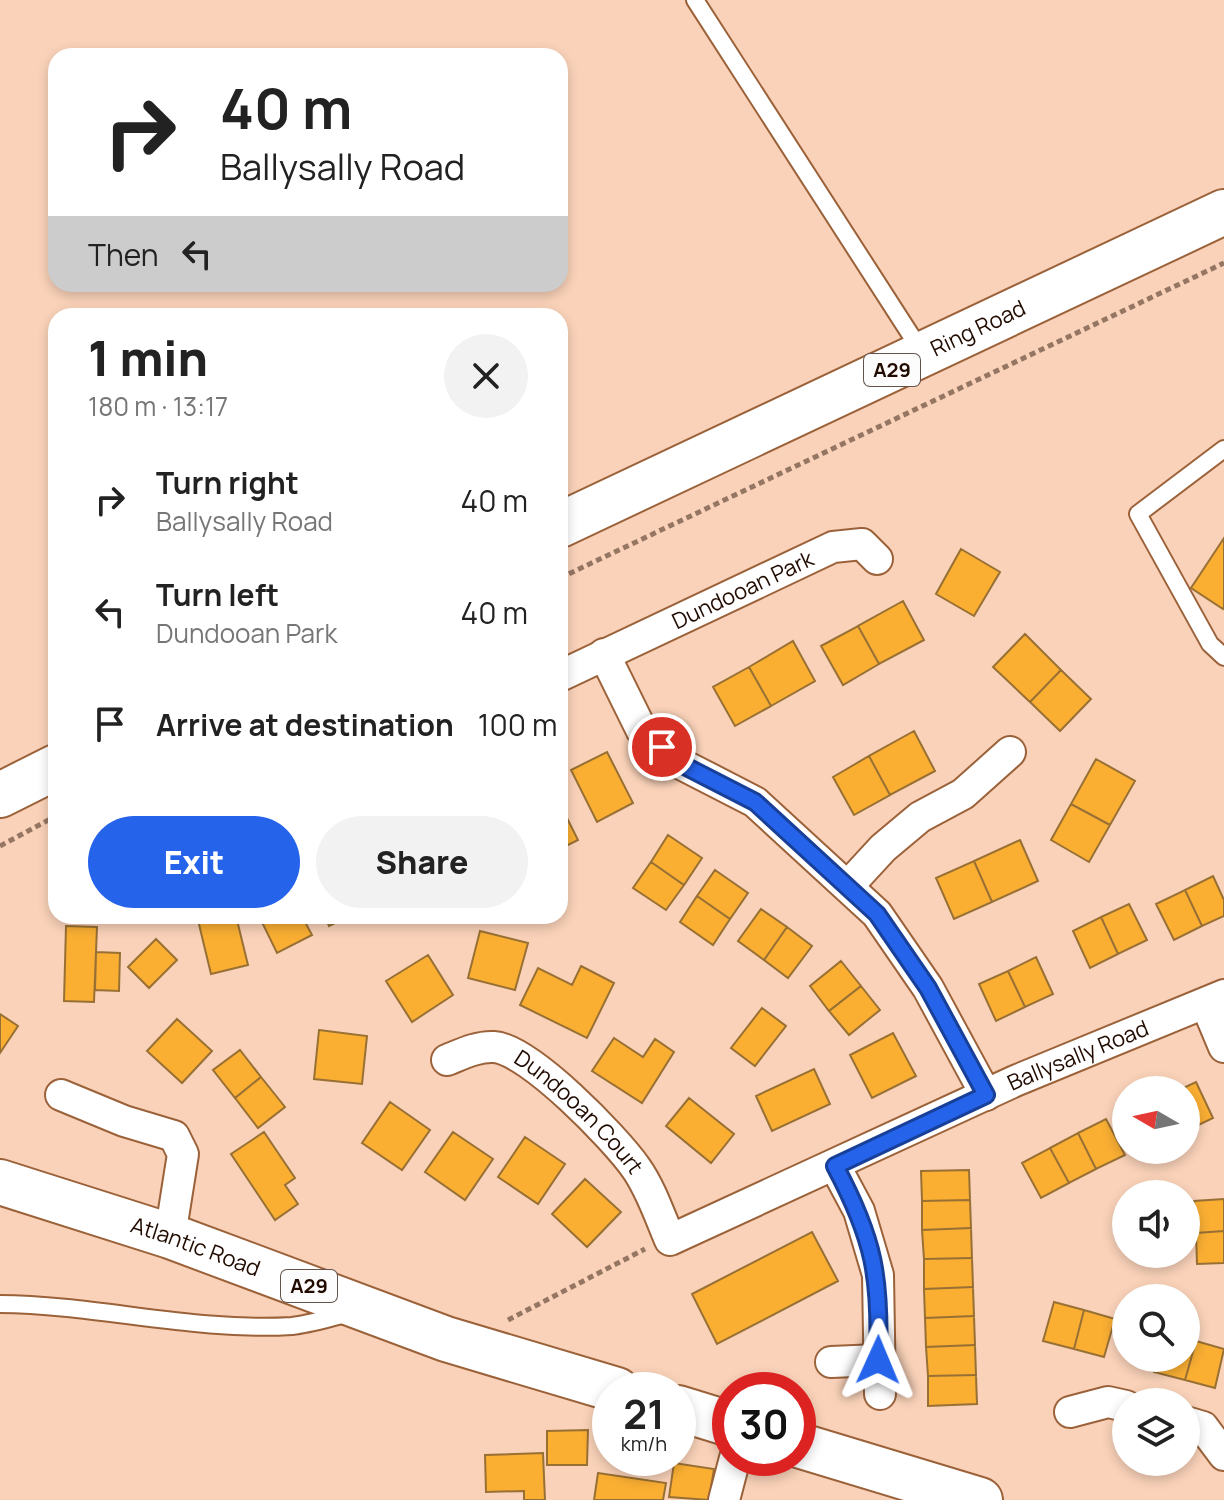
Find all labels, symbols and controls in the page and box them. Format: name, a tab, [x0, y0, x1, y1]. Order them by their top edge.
text: 40 m	[220, 69, 352, 146]
icon: right	[88, 80, 192, 184]
text: Ballysally Road	[220, 142, 465, 191]
icon: left	[175, 232, 219, 276]
text: Then	[88, 234, 159, 275]
street label: Ring Road	[926, 293, 1030, 363]
text: 1 min	[88, 325, 208, 390]
button: close	[444, 334, 528, 418]
road number: A29	[864, 354, 920, 386]
text: 180 m · 13:17	[88, 388, 228, 424]
text: Turn right	[156, 462, 299, 503]
icon: right	[88, 478, 132, 522]
text: 40 m	[461, 480, 528, 521]
text: Ballysally Road	[156, 503, 333, 539]
street label: Dundooan Park	[667, 543, 819, 636]
text: Turn left	[156, 574, 279, 615]
icon: left	[88, 590, 132, 634]
text: 40 m	[461, 592, 528, 633]
text: Dundooan Park	[156, 615, 337, 651]
icon: arrive	[88, 702, 132, 746]
text: Arrive at destination	[156, 704, 454, 745]
text: 100 m	[478, 704, 558, 745]
pin	[628, 713, 696, 781]
icon: arrive	[640, 725, 684, 769]
button: Exit	[88, 816, 300, 908]
button: Share	[316, 816, 528, 908]
street label: Ballysally Road	[1002, 1013, 1153, 1098]
street label: Dundooan Court	[509, 1043, 651, 1180]
north arrow	[1112, 1076, 1200, 1164]
map controls	[1112, 1076, 1200, 1476]
button: sound	[1112, 1180, 1200, 1268]
street label: Atlantic Road	[127, 1210, 265, 1283]
road number: A29	[281, 1270, 337, 1302]
button: search	[1112, 1284, 1200, 1372]
position arrow	[836, 1318, 920, 1402]
speed limit sign: 30	[712, 1372, 816, 1476]
text: 21	[623, 1386, 665, 1441]
button: layers	[1112, 1388, 1200, 1476]
text: km/h	[621, 1430, 667, 1457]

